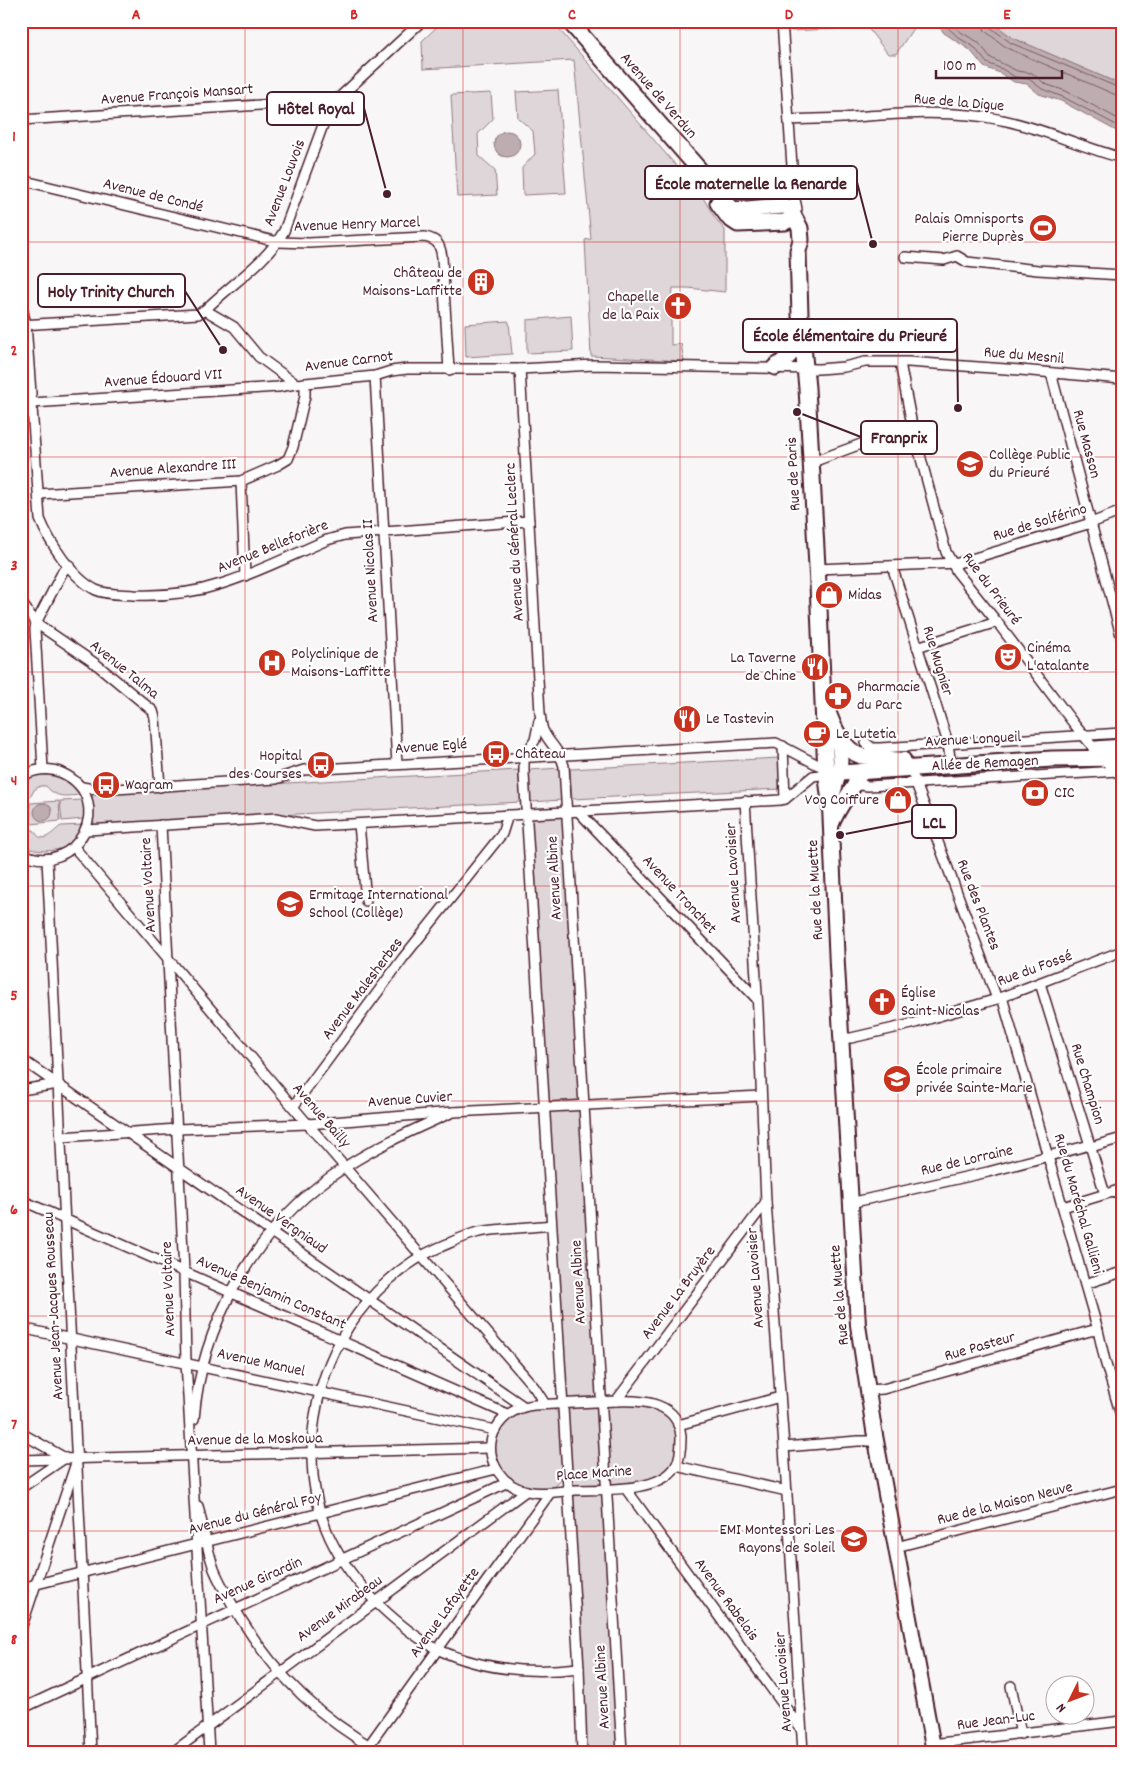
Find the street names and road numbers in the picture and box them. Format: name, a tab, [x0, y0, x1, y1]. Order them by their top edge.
street label: Avenue de Verdun	[614, 48, 702, 144]
street label: Avenue François Mansart	[100, 78, 254, 112]
street label: Rue de la Digue	[913, 88, 1005, 118]
street label: Avenue Louvois	[258, 136, 312, 230]
street label: Avenue de Condé	[101, 172, 206, 220]
street label: Avenue Henry Marcel	[294, 211, 421, 239]
street label: Rue du Mesnil	[983, 341, 1065, 371]
street label: Avenue Carnot	[303, 345, 395, 379]
street label: Avenue Édouard VII	[103, 363, 223, 395]
street label: Rue Masson	[1066, 407, 1106, 481]
street label: Rue de Paris	[781, 436, 807, 512]
street label: Avenue Alexandre III	[109, 453, 237, 485]
street label: Avenue du Général Leclerc	[499, 462, 531, 622]
street label: Rue de Solférino	[990, 498, 1090, 548]
street label: Avenue Belleforière	[214, 514, 332, 580]
street label: Avenue Nicolas II	[357, 519, 385, 623]
street label: Rue du Prieuré	[956, 548, 1026, 630]
street label: Rue Mugnier	[915, 623, 959, 699]
street label: Avenue Talma	[84, 635, 164, 706]
street label: Avenue Longueil	[924, 726, 1022, 754]
street label: Avenue Eglé	[394, 733, 468, 761]
street label: Allée de Remagen	[931, 750, 1039, 778]
street label: Avenue Lavoisier	[720, 822, 748, 924]
street label: Avenue Albine	[541, 835, 569, 921]
street label: Avenue Voltaire	[135, 837, 163, 933]
street label: Rue de la Muette	[802, 839, 830, 941]
street label: Avenue Tronchet	[636, 850, 722, 940]
street label: Rue des Plantes	[950, 856, 1006, 954]
street label: Avenue Malesherbes	[317, 933, 409, 1045]
street label: Rue du Fossé	[994, 945, 1076, 993]
street label: Rue Champion	[1064, 1041, 1110, 1127]
street label: Avenue Bailly	[286, 1078, 356, 1154]
street label: Avenue Cuvier	[367, 1086, 453, 1114]
street label: Rue du Maréchal Gallieni	[1047, 1131, 1109, 1277]
street label: Rue de Lorraine	[919, 1139, 1015, 1183]
street label: Avenue Vergniaud	[230, 1180, 332, 1260]
street label: Avenue Jean-Jacques Rousseau	[38, 1211, 70, 1401]
street label: Avenue Lavoisier	[741, 1227, 771, 1329]
street label: Avenue Albine	[565, 1239, 593, 1325]
street label: Avenue Voltaire	[156, 1241, 182, 1337]
street label: Avenue La Bruyère	[636, 1241, 722, 1345]
street label: Rue de la Muette	[824, 1244, 856, 1346]
street label: Avenue Benjamin Constant	[192, 1250, 350, 1336]
street label: Rue Pasteur	[942, 1326, 1018, 1368]
street label: Avenue Manuel	[215, 1342, 307, 1384]
street label: Avenue de la Moskowa	[187, 1427, 323, 1453]
street label: Place Marine	[555, 1460, 633, 1488]
street label: Rue de la Maison Neuve	[935, 1476, 1075, 1532]
street label: Avenue du Général Foy	[186, 1486, 324, 1542]
street label: Avenue Girardin	[210, 1551, 306, 1611]
street label: Avenue Rabelais	[688, 1554, 764, 1646]
street label: Avenue Lafayette	[404, 1563, 486, 1663]
street label: Avenue Mirabeau	[292, 1570, 388, 1648]
street label: Avenue Lavoisier	[769, 1631, 799, 1733]
street label: Avenue Albine	[589, 1644, 617, 1730]
street label: Rue Jean-Luc	[956, 1705, 1036, 1737]

